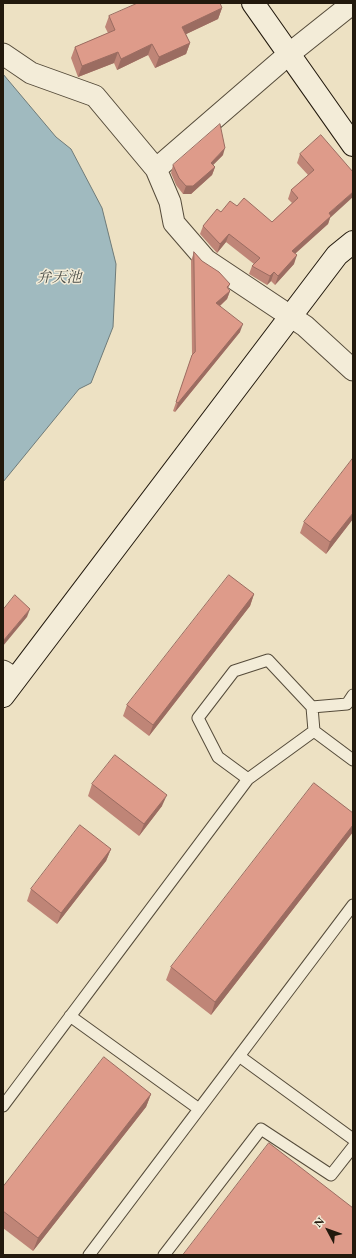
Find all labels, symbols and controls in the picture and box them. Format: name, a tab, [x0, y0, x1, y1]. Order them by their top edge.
water label: 弁天池	[37, 269, 81, 287]
north arrow	[308, 1210, 348, 1250]
text: N	[311, 1214, 327, 1230]

